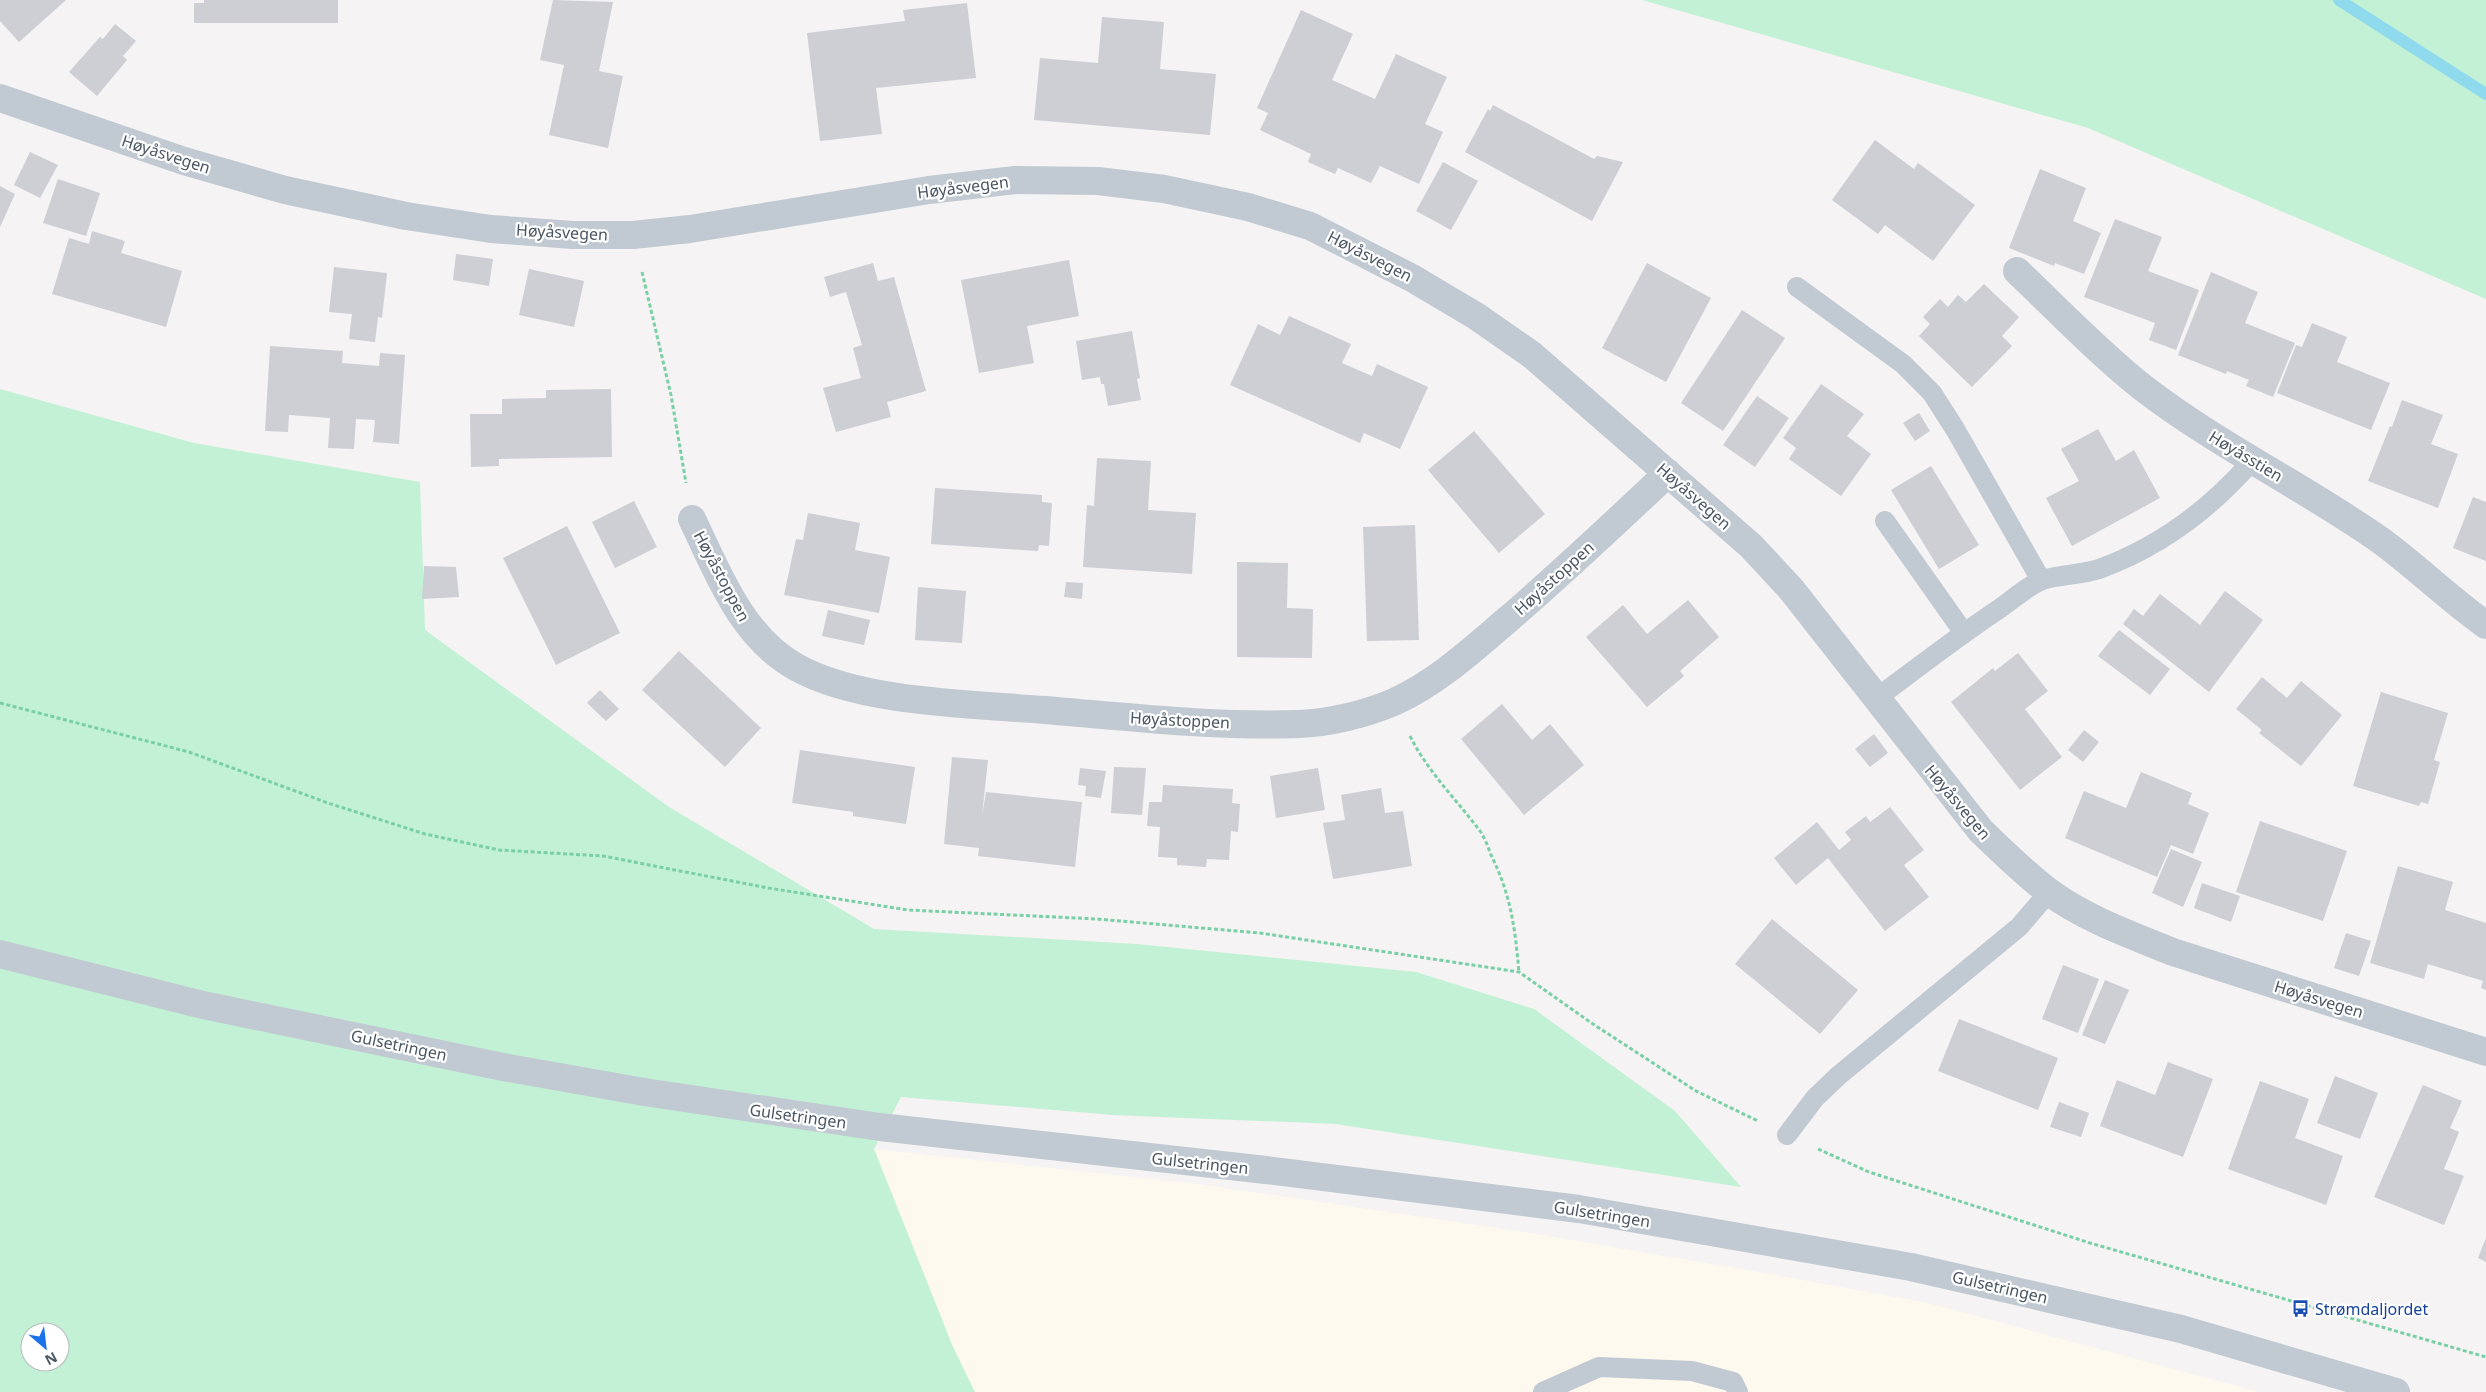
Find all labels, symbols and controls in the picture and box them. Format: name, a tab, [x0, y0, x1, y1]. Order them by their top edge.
street label: Høyåsvegen	[119, 129, 213, 179]
street label: Høyåsvegen	[916, 170, 1010, 204]
street label: Høyåsvegen	[516, 219, 608, 245]
street label: Høyåsvegen	[1324, 225, 1416, 287]
street label: Høyåsstien	[2205, 425, 2287, 487]
street label: Høyåsvegen	[1652, 458, 1736, 534]
street label: Høyåstoppen	[689, 527, 755, 625]
street label: Høyåstoppen	[1509, 536, 1599, 620]
street label: Høyåstoppen	[1129, 706, 1231, 734]
street label: Høyåsvegen	[1920, 760, 1996, 844]
street label: Høyåsvegen	[2272, 975, 2366, 1023]
street label: Gulsetringen	[349, 1024, 449, 1066]
street label: Gulsetringen	[748, 1098, 848, 1134]
street label: Gulsetringen	[1150, 1147, 1250, 1179]
street label: Gulsetringen	[1552, 1196, 1652, 1232]
street label: Gulsetringen	[1950, 1265, 2050, 1309]
place label: Strømdaljordet	[2315, 1298, 2428, 1320]
bus stop icon: Strømdaljordet	[2291, 1299, 2311, 1319]
north arrow	[20, 1322, 70, 1372]
text: N	[42, 1348, 61, 1370]

